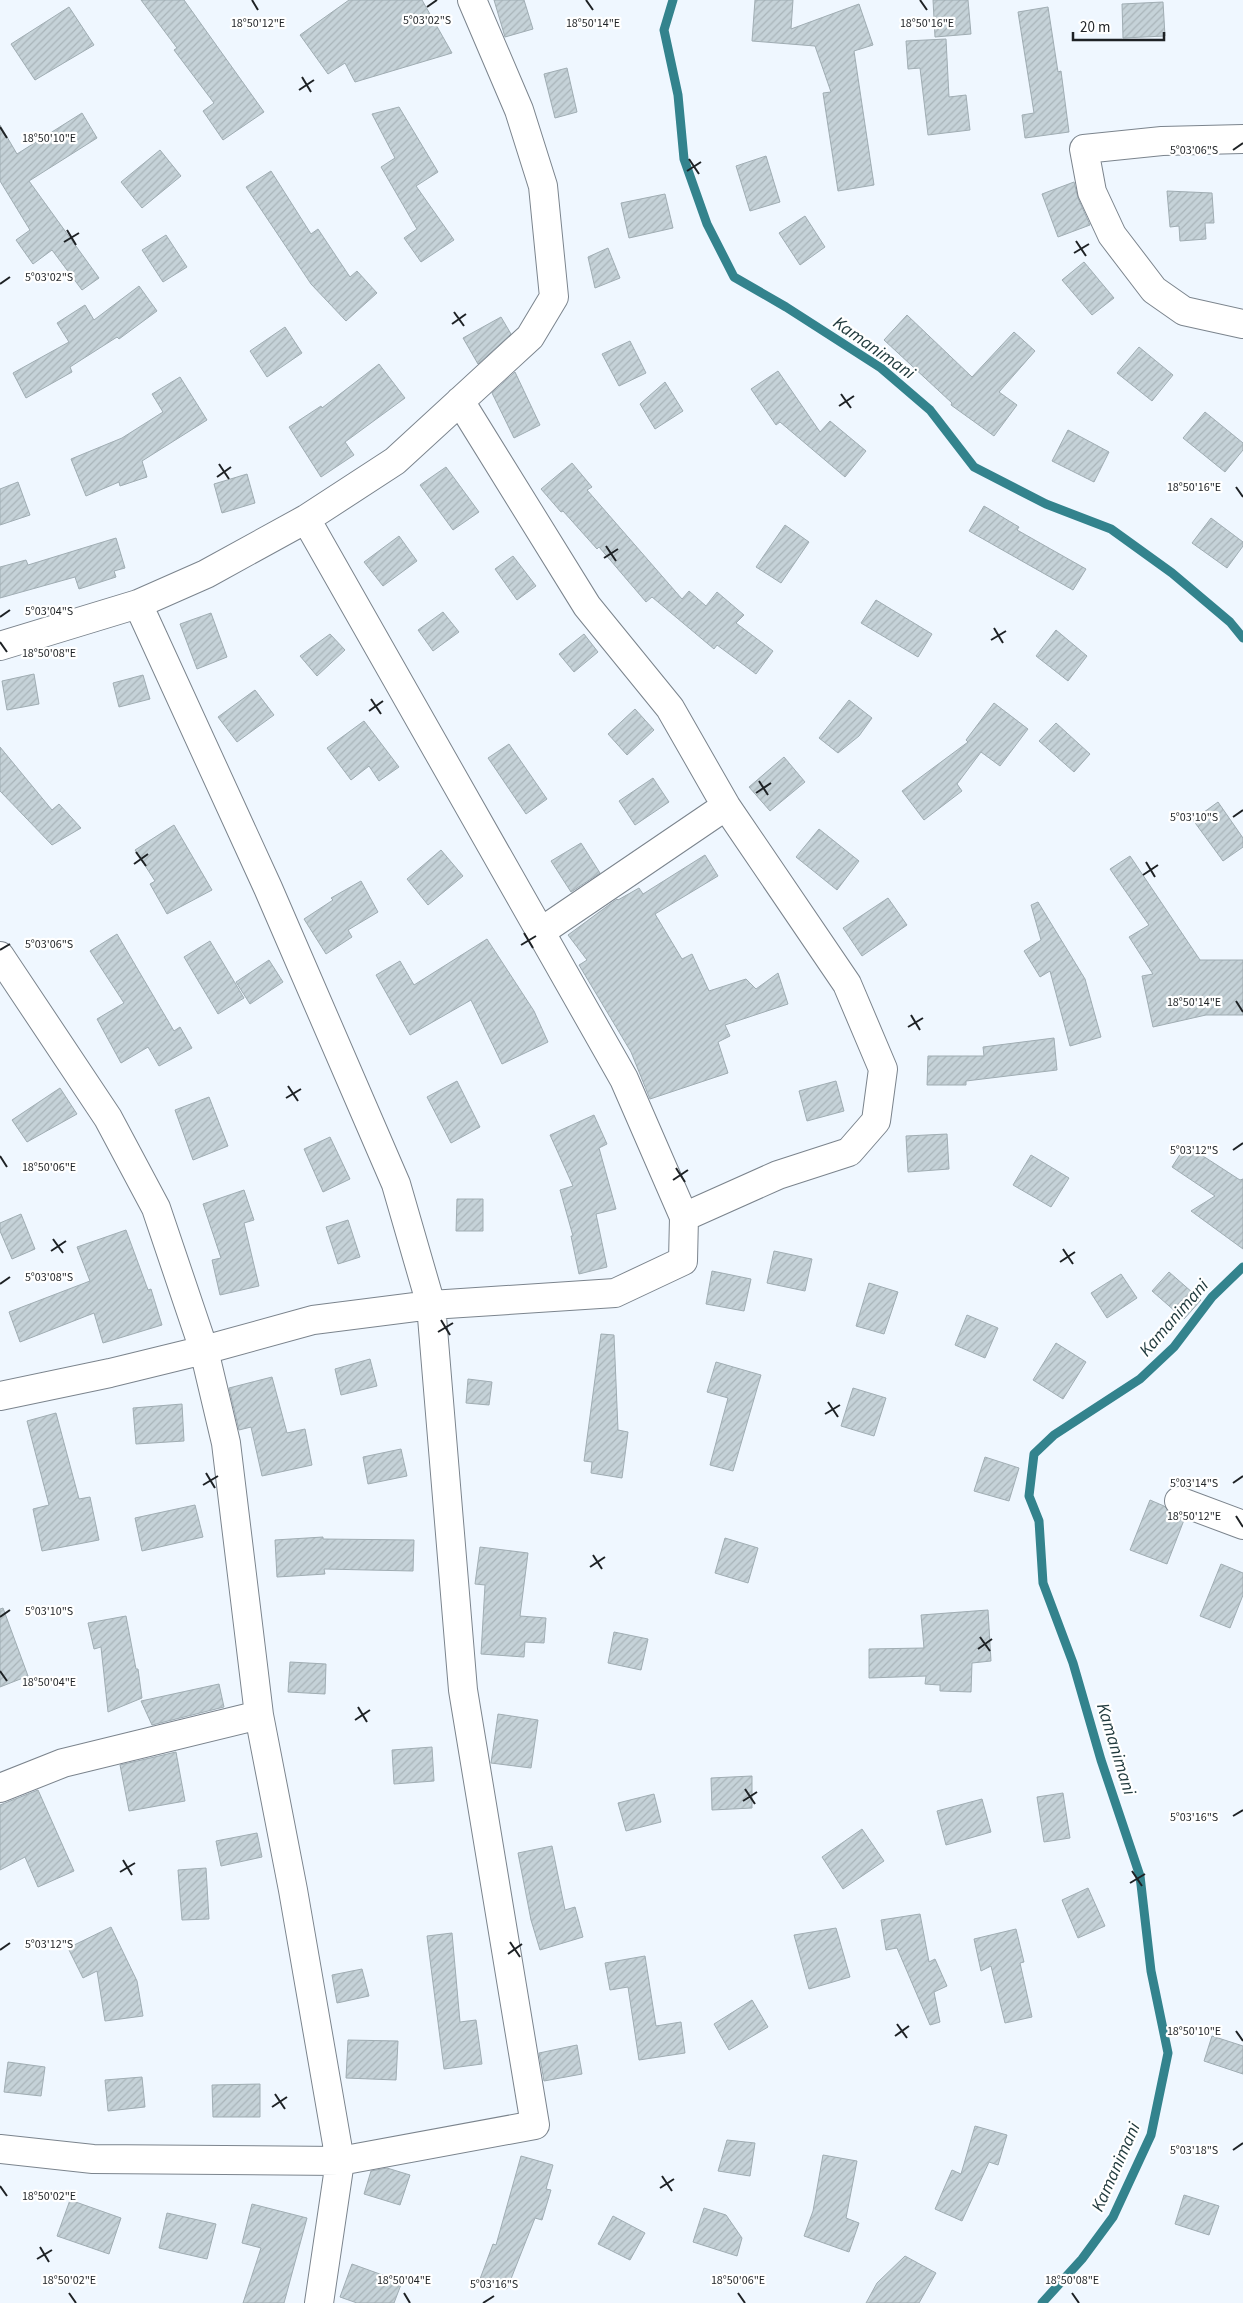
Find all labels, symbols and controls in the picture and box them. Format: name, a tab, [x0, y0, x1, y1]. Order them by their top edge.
scale bar	[1073, 10, 1164, 42]
text: 5°03'02"S	[403, 12, 451, 29]
text: 18°50'12"E	[231, 15, 285, 32]
text: 18°50'14"E	[566, 15, 620, 32]
text: 18°50'16"E	[900, 15, 954, 32]
text: 20 m	[1080, 17, 1110, 38]
text: 18°50'10"E	[22, 130, 76, 147]
text: 5°03'06"S	[1170, 142, 1218, 159]
text: 5°03'02"S	[25, 269, 73, 286]
water label: Kamanimani	[828, 311, 921, 386]
text: 18°50'16"E	[1167, 479, 1221, 496]
text: 5°03'04"S	[25, 603, 73, 620]
text: 18°50'08"E	[22, 645, 76, 662]
text: 5°03'10"S	[1170, 809, 1218, 826]
text: 5°03'06"S	[25, 936, 73, 953]
text: 18°50'14"E	[1167, 994, 1221, 1011]
text: 5°03'12"S	[1170, 1142, 1218, 1159]
text: 18°50'06"E	[22, 1159, 76, 1176]
text: 5°03'08"S	[25, 1269, 73, 1286]
water label: Kamanimani	[1133, 1273, 1215, 1362]
text: 5°03'14"S	[1170, 1475, 1218, 1492]
text: 18°50'12"E	[1167, 1508, 1221, 1525]
text: 5°03'10"S	[25, 1603, 73, 1620]
text: 18°50'04"E	[22, 1674, 76, 1691]
water label: Kamanimani	[1090, 1700, 1142, 1799]
text: 5°03'16"S	[1170, 1809, 1218, 1826]
text: 5°03'12"S	[25, 1936, 73, 1953]
text: 18°50'10"E	[1167, 2023, 1221, 2040]
water label: Kamanimani	[1085, 2118, 1147, 2215]
text: 5°03'18"S	[1170, 2142, 1218, 2159]
text: 18°50'02"E	[22, 2188, 76, 2205]
text: 18°50'02"E	[42, 2272, 96, 2289]
text: 18°50'04"E	[377, 2272, 431, 2289]
text: 18°50'06"E	[711, 2272, 765, 2289]
text: 18°50'08"E	[1045, 2272, 1099, 2289]
text: 5°03'16"S	[470, 2276, 518, 2293]

